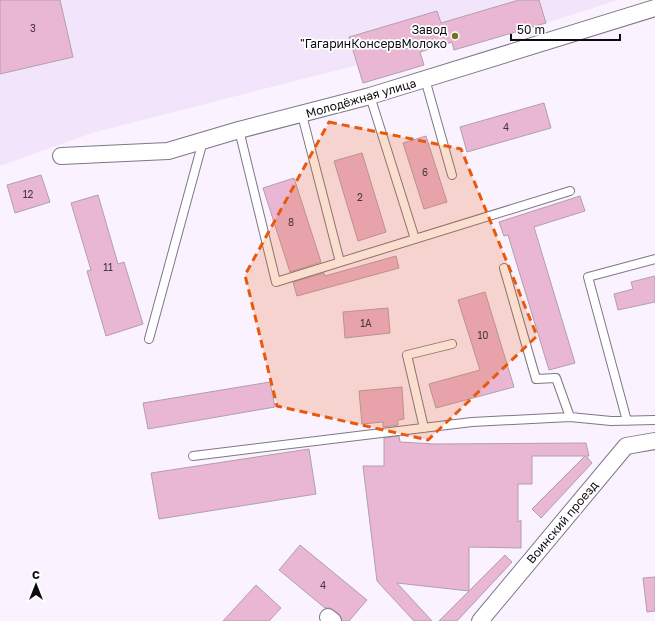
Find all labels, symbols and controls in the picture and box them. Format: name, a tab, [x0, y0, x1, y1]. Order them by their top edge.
scale bar	[511, 16, 620, 42]
house number: 3	[30, 22, 36, 34]
place label: Завод "ГагаринКонсервМолоко	[300, 22, 447, 51]
text: 50 m	[517, 22, 545, 37]
marker: Завод "ГагаринКонсервМолоко	[450, 31, 460, 41]
street label: Молодёжная улица	[304, 75, 418, 121]
house number: 4	[503, 121, 509, 133]
house number: 6	[422, 166, 428, 178]
house number: 12	[23, 188, 34, 200]
house number: 2	[357, 191, 363, 203]
house number: 8	[288, 216, 294, 228]
house number: 11	[103, 261, 113, 273]
house number: 1А	[360, 317, 372, 329]
house number: 10	[477, 329, 489, 341]
street label: Воинский проезд	[523, 478, 601, 566]
north arrow	[16, 565, 56, 605]
text: С	[32, 568, 40, 581]
house number: 4	[320, 579, 326, 591]

